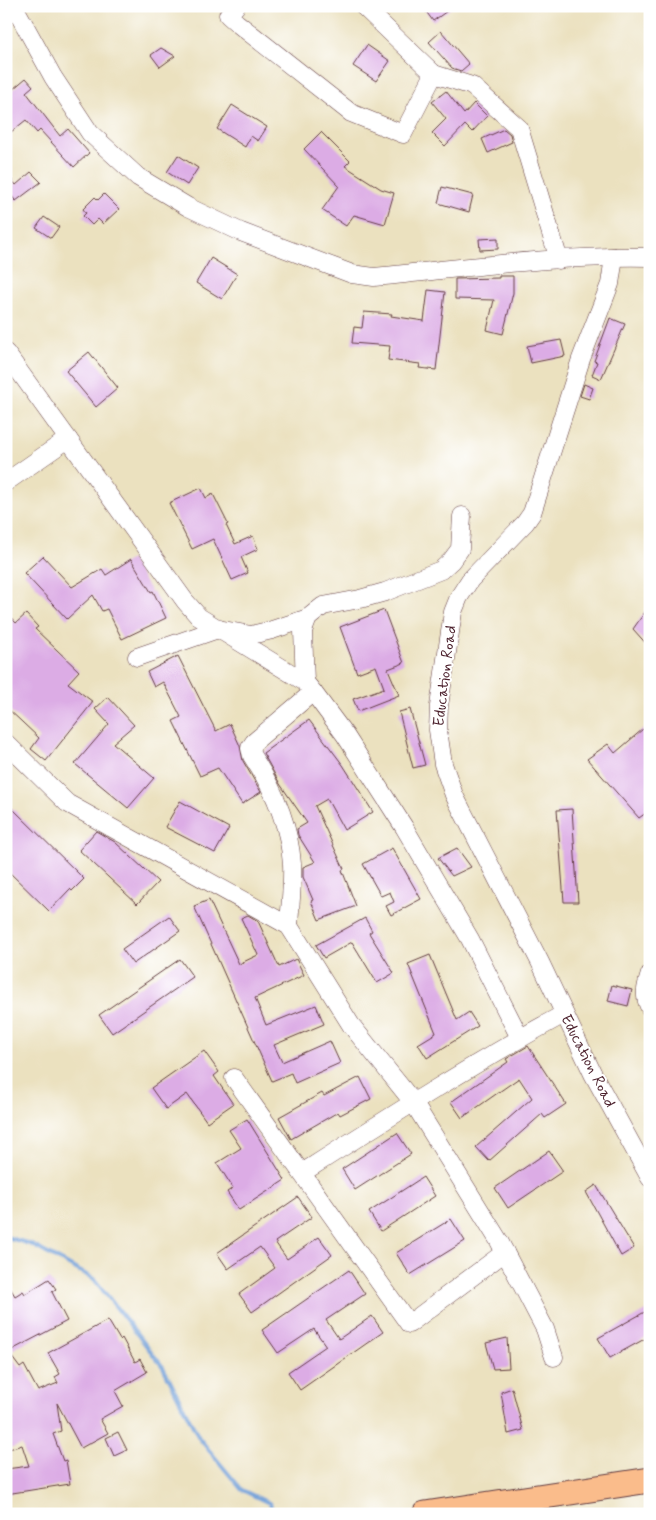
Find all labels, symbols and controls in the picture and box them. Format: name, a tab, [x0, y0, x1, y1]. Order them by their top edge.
street label: Education Road	[428, 624, 462, 728]
street label: Education Road	[556, 1011, 620, 1111]

